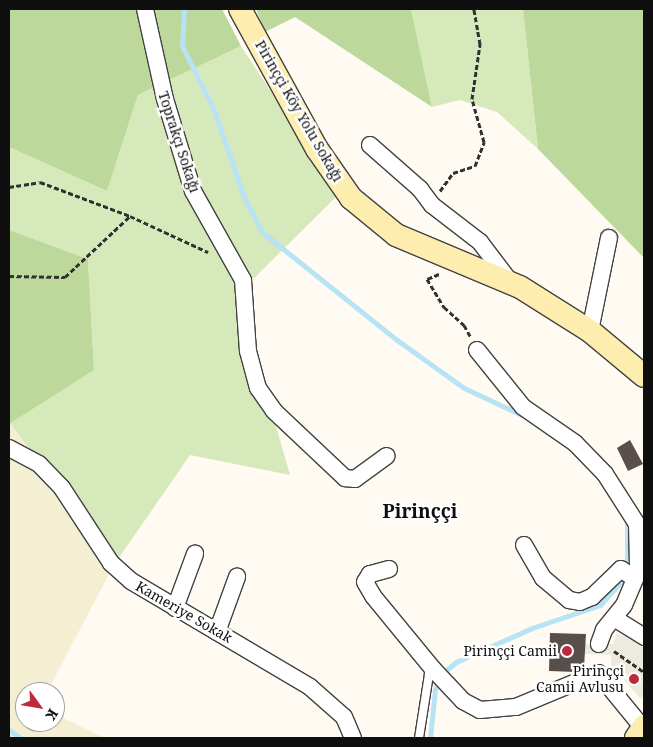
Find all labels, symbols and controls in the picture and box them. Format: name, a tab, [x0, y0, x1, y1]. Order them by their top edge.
street label: Pirinççi Köy Yolu Sokağı	[252, 37, 346, 185]
street label: Toprakçı Sokağı	[155, 89, 203, 195]
district label: Pirinççi	[383, 501, 457, 523]
street label: Kameriye Sokak	[133, 578, 235, 646]
place label: Pirinççi Camii	[463, 643, 557, 659]
marker: Pirinççi Camii	[561, 645, 573, 657]
place label: Pirinççi Camii Avlusu	[536, 663, 624, 696]
marker: Pirinççi Camii Avlusu	[628, 673, 640, 685]
north arrow	[15, 682, 65, 732]
text: K	[42, 705, 63, 724]

